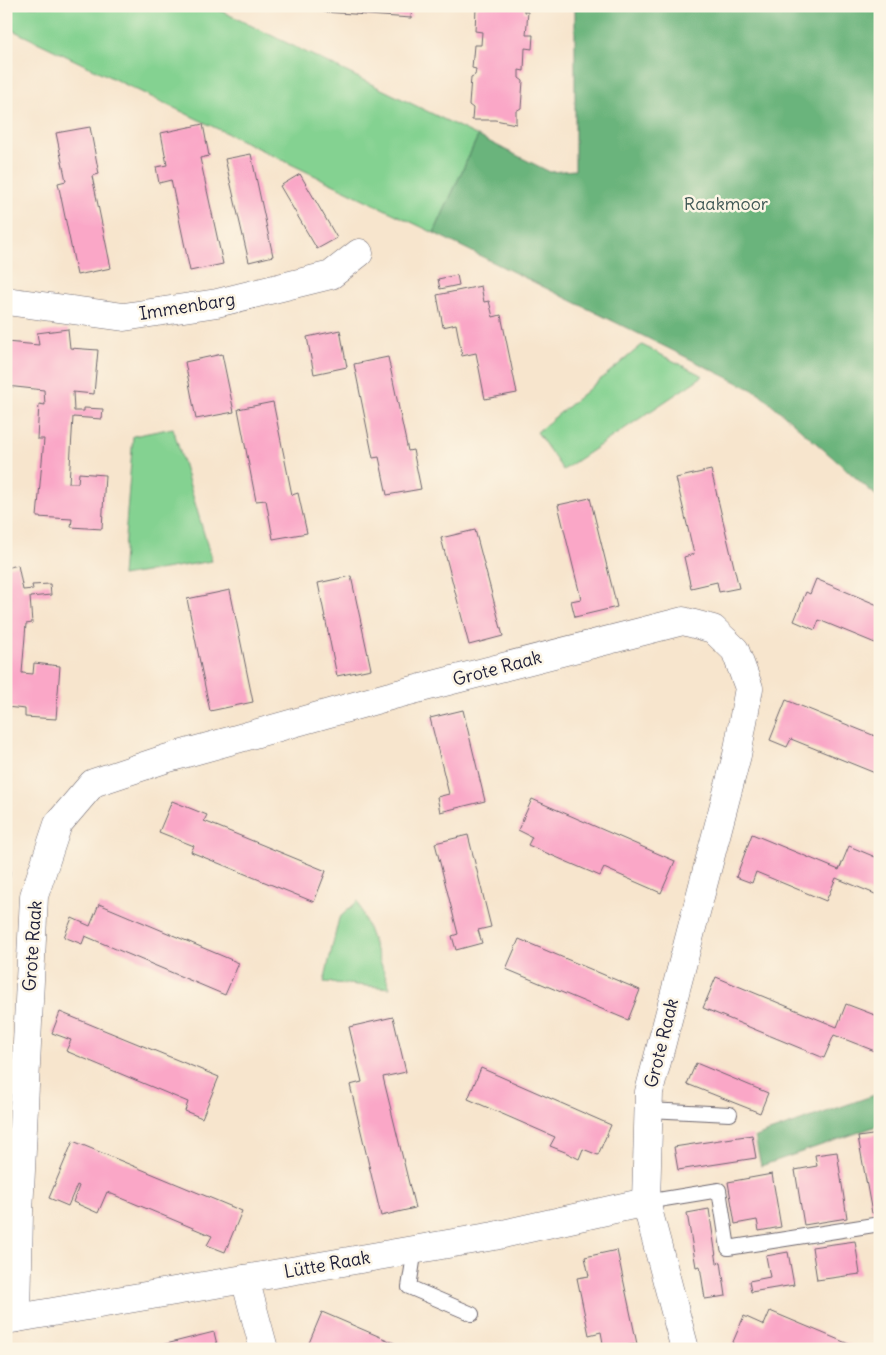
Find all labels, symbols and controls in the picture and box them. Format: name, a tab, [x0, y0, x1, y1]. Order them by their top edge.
park label: Raakmoor	[684, 192, 769, 215]
street label: Immenbarg	[137, 287, 237, 325]
street label: Grote Raak	[450, 645, 544, 691]
street label: Grote Raak	[17, 900, 47, 992]
street label: Grote Raak	[639, 996, 683, 1090]
street label: Lütte Raak	[282, 1245, 372, 1283]

